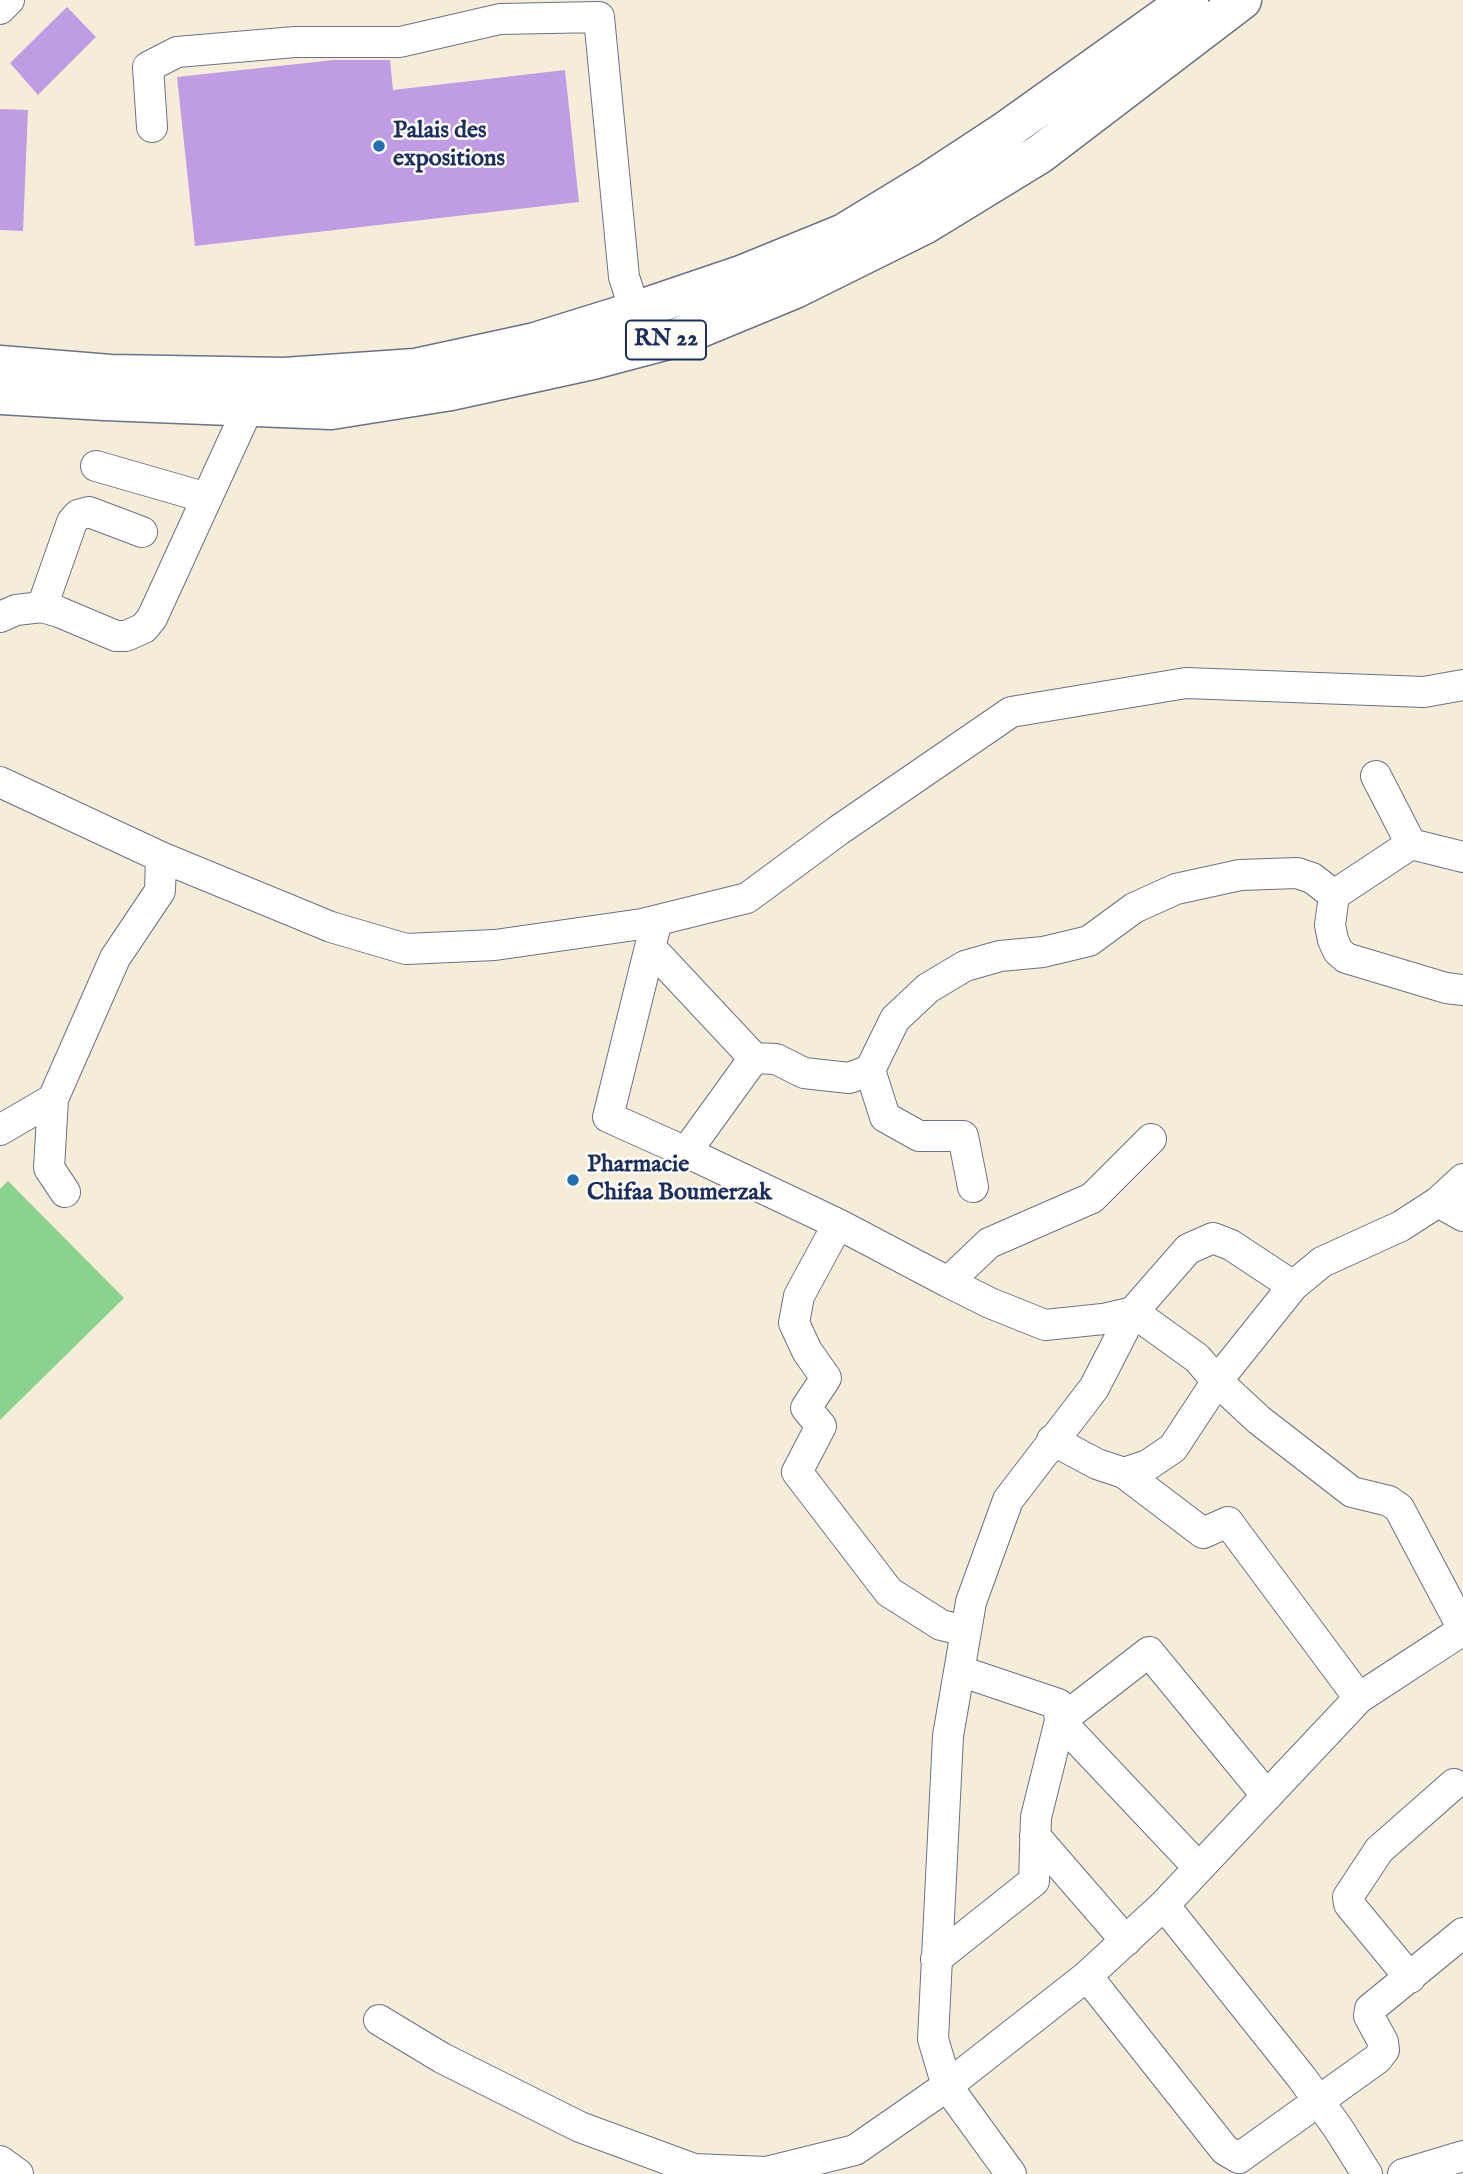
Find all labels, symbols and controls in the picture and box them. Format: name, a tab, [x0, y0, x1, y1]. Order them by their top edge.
place label: Palais des expositions	[393, 118, 505, 174]
marker: Palais des expositions	[371, 138, 387, 154]
road number: RN 22	[626, 320, 706, 360]
place label: Pharmacie Chifaa Boumerzak	[587, 1152, 772, 1208]
marker: Pharmacie Chifaa Boumerzak	[565, 1172, 581, 1188]

